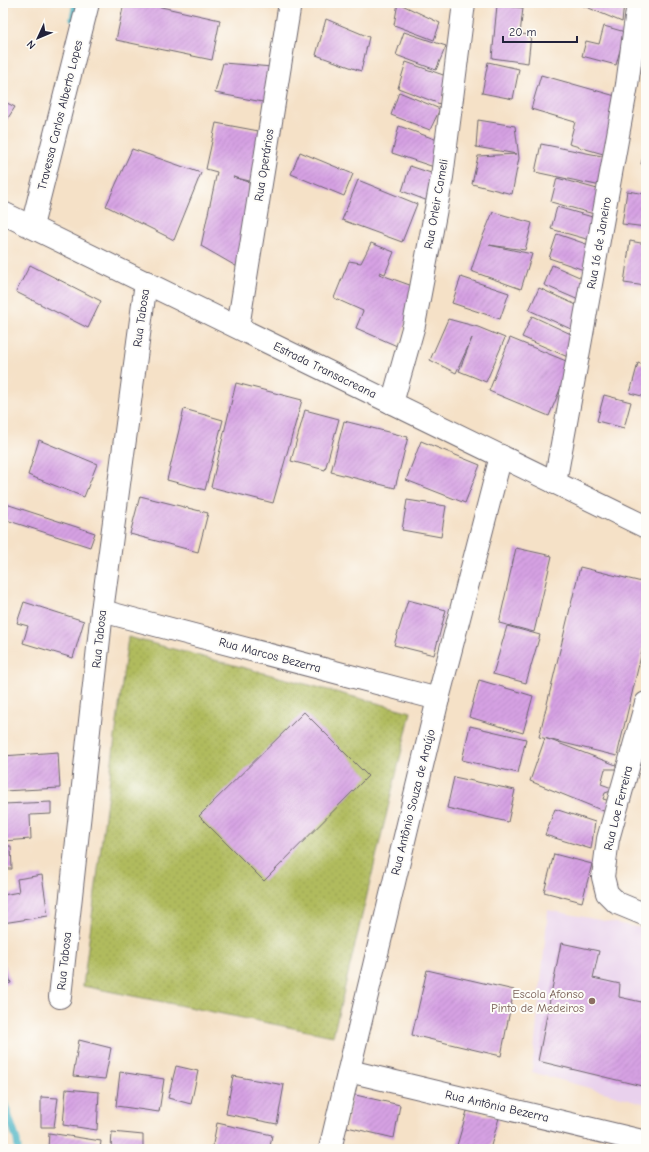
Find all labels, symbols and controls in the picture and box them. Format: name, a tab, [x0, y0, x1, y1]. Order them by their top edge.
north arrow	[18, 18, 58, 58]
scale bar	[503, 18, 577, 44]
text: 20 m	[509, 25, 537, 39]
text: N	[24, 37, 38, 52]
street label: Travessa Carlos Alberto Lopes	[35, 39, 85, 191]
street label: Rua Operários	[251, 128, 277, 202]
street label: Rua Orleir Cameli	[421, 158, 451, 250]
street label: Rua 16 de Janeiro	[584, 196, 614, 290]
street label: Rua Tabosa	[130, 288, 152, 348]
street label: Estrada Transacreana	[271, 339, 379, 401]
street label: Rua Tabosa	[89, 609, 109, 669]
street label: Rua Marcos Bezerra	[217, 635, 323, 675]
street label: Rua Antônio Souza de Araújo	[388, 728, 438, 876]
street label: Rua Loe Ferreira	[601, 764, 635, 852]
street label: Rua Tabosa	[54, 931, 74, 991]
place label: Escola Afonso Pinto de Medeiros	[491, 987, 584, 1015]
marker: Escola Afonso Pinto de Medeiros	[587, 996, 597, 1006]
street label: Rua Antônia Bezerra	[444, 1087, 550, 1125]

